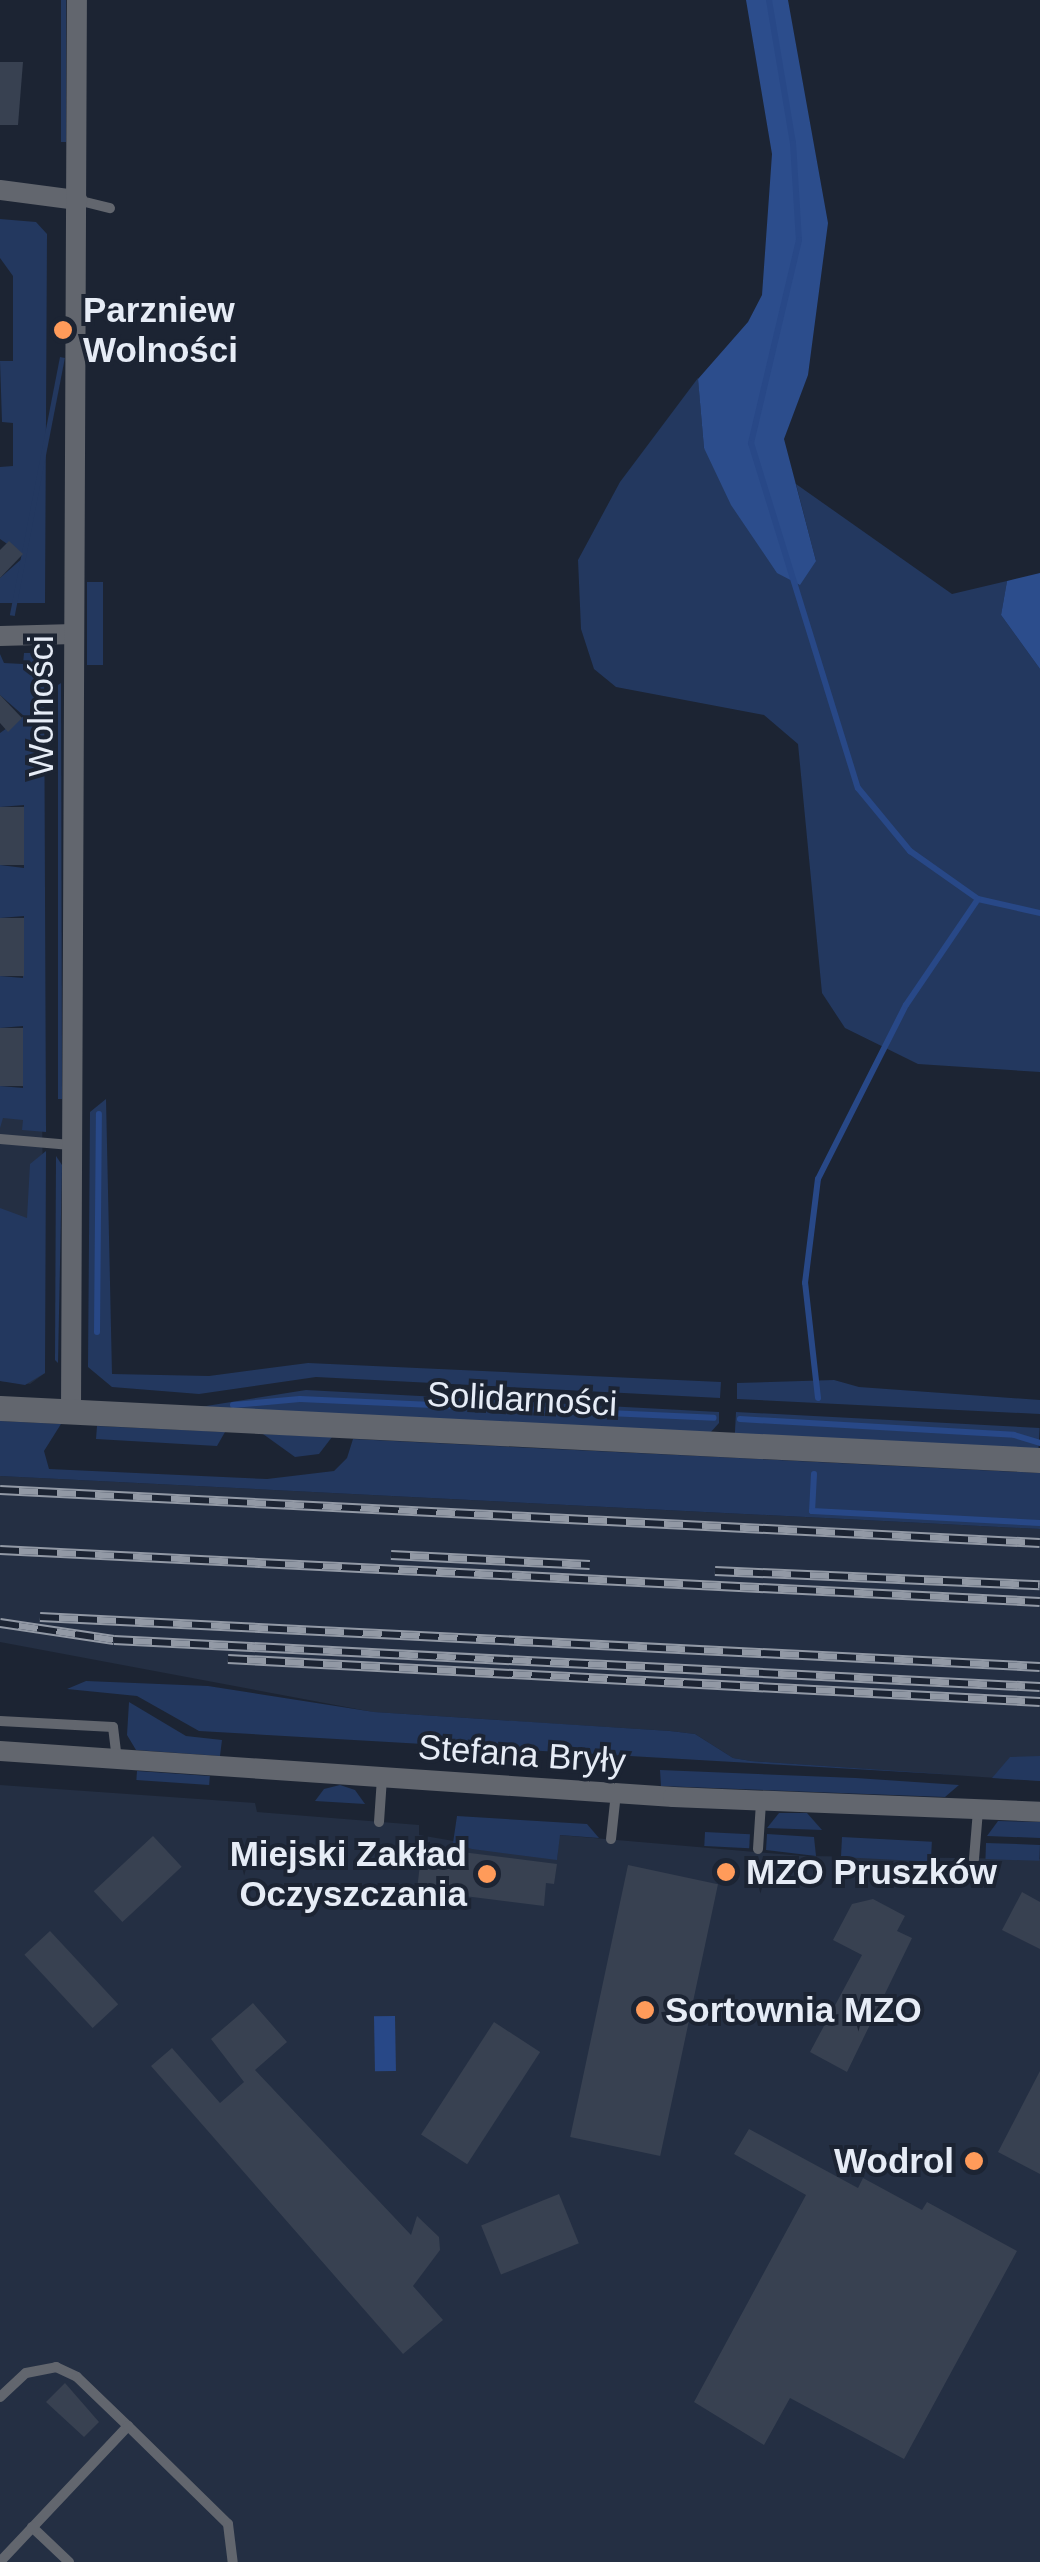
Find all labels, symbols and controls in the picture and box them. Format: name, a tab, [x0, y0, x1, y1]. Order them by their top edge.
place label: Parzniew Wolności	[83, 289, 238, 371]
marker: Parzniew Wolności	[52, 319, 74, 341]
street label: Wolności	[20, 635, 62, 777]
street label: Solidarności	[426, 1373, 618, 1425]
street label: Stefana Bryły	[417, 1726, 627, 1782]
place label: Miejski Zakład Oczyszczania	[230, 1833, 467, 1915]
place label: MZO Pruszków	[746, 1851, 997, 1893]
marker: MZO Pruszków	[715, 1861, 737, 1883]
marker: Miejski Zakład Oczyszczania	[476, 1863, 498, 1885]
place label: Sortownia MZO	[665, 1989, 922, 2031]
marker: Sortownia MZO	[634, 1999, 656, 2021]
place label: Wodrol	[834, 2140, 954, 2182]
marker: Wodrol	[963, 2150, 985, 2172]

